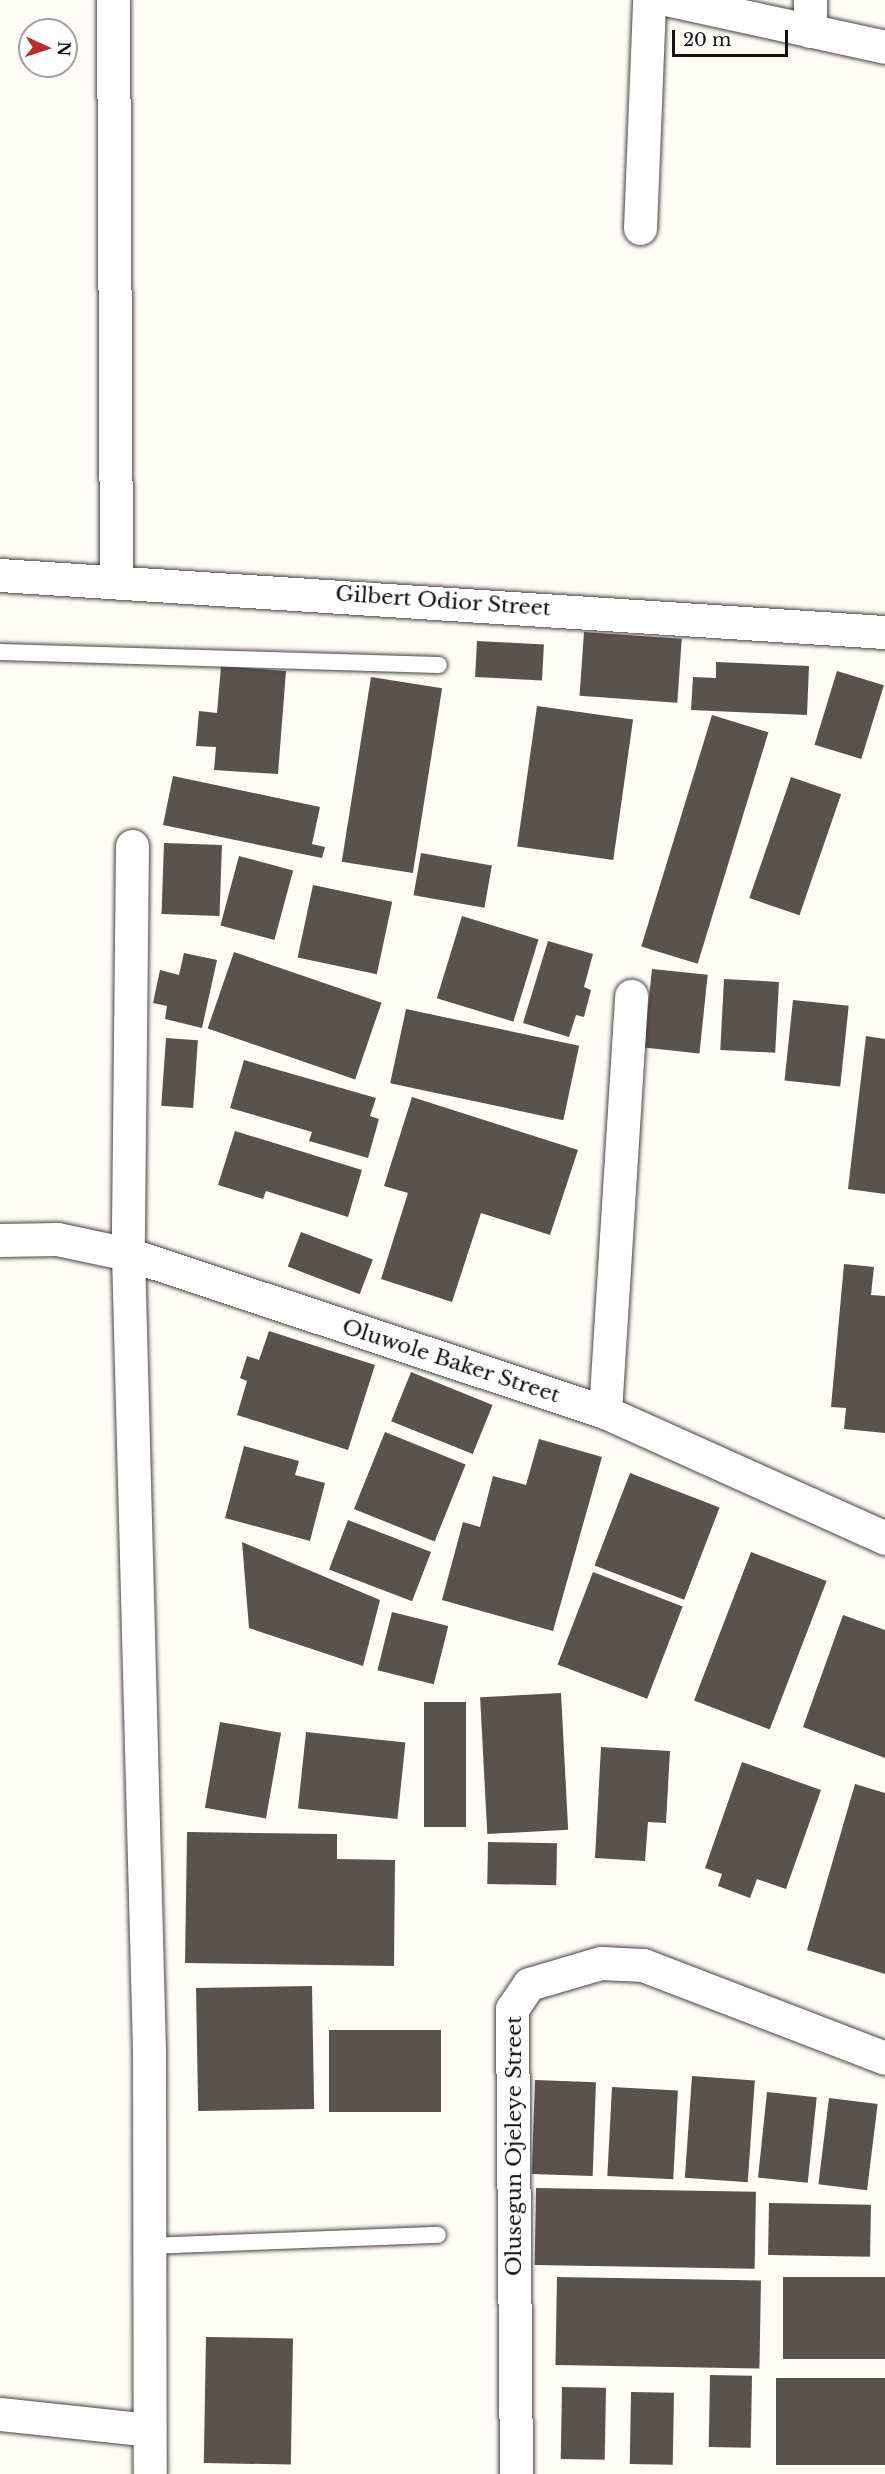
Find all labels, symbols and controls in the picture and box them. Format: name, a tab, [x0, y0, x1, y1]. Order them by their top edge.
north arrow	[18, 18, 78, 78]
scale bar	[675, 18, 790, 56]
text: 20 m	[683, 29, 731, 51]
text: N	[54, 41, 74, 57]
street label: Gilbert Odior Street	[334, 581, 552, 621]
street label: Oluwole Baker Street	[339, 1314, 563, 1408]
street label: Olusegun Ojeleye Street	[501, 2016, 527, 2276]

